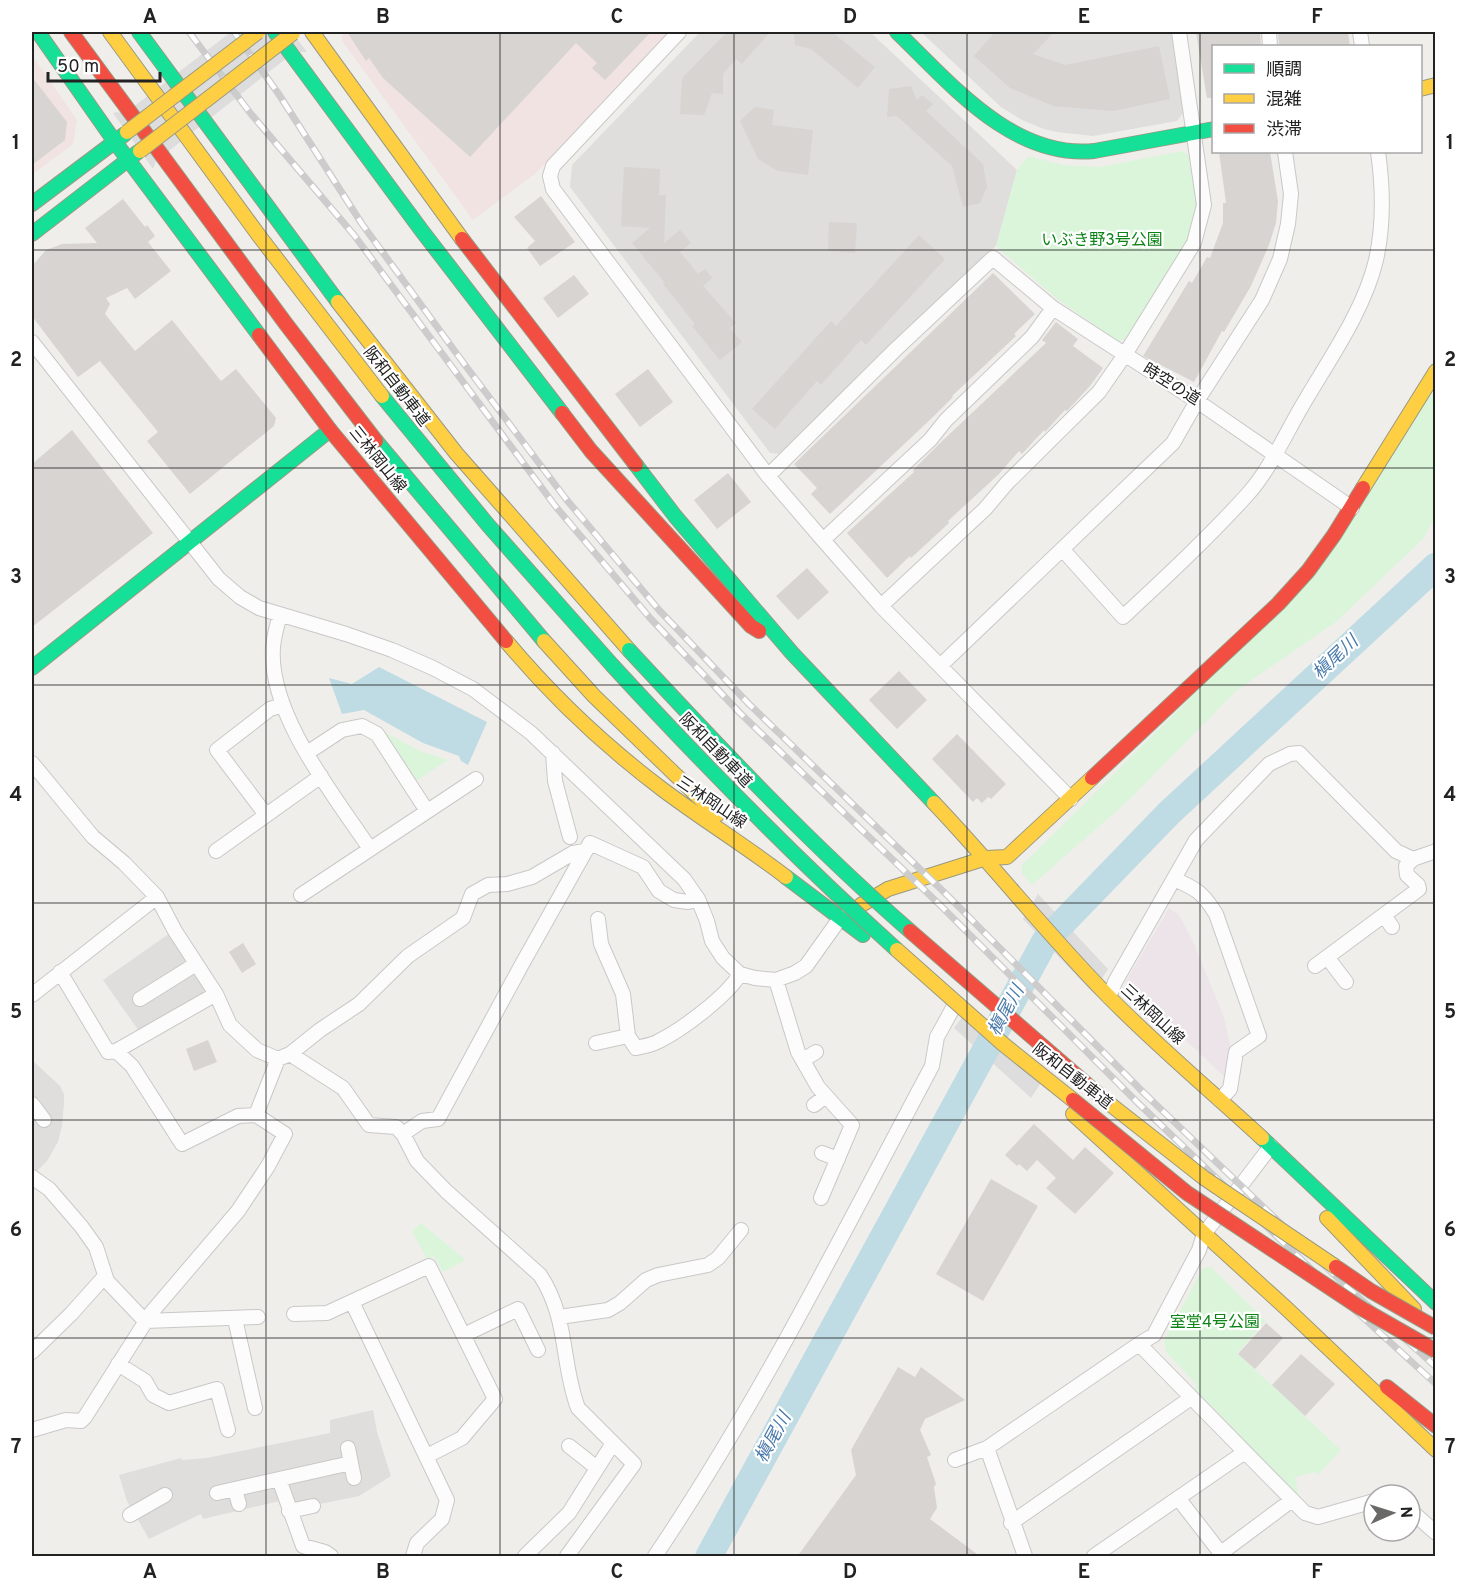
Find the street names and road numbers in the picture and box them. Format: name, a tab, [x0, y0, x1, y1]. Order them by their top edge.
street label: 阪和自動車道	[359, 343, 433, 431]
street label: 時空の道	[1139, 360, 1203, 410]
street label: 三林岡山線	[344, 423, 410, 497]
street label: 阪和自動車道	[674, 710, 756, 792]
street label: 三林岡山線	[672, 772, 750, 834]
street label: 三林岡山線	[1116, 980, 1188, 1050]
street label: 阪和自動車道	[1028, 1040, 1116, 1114]

